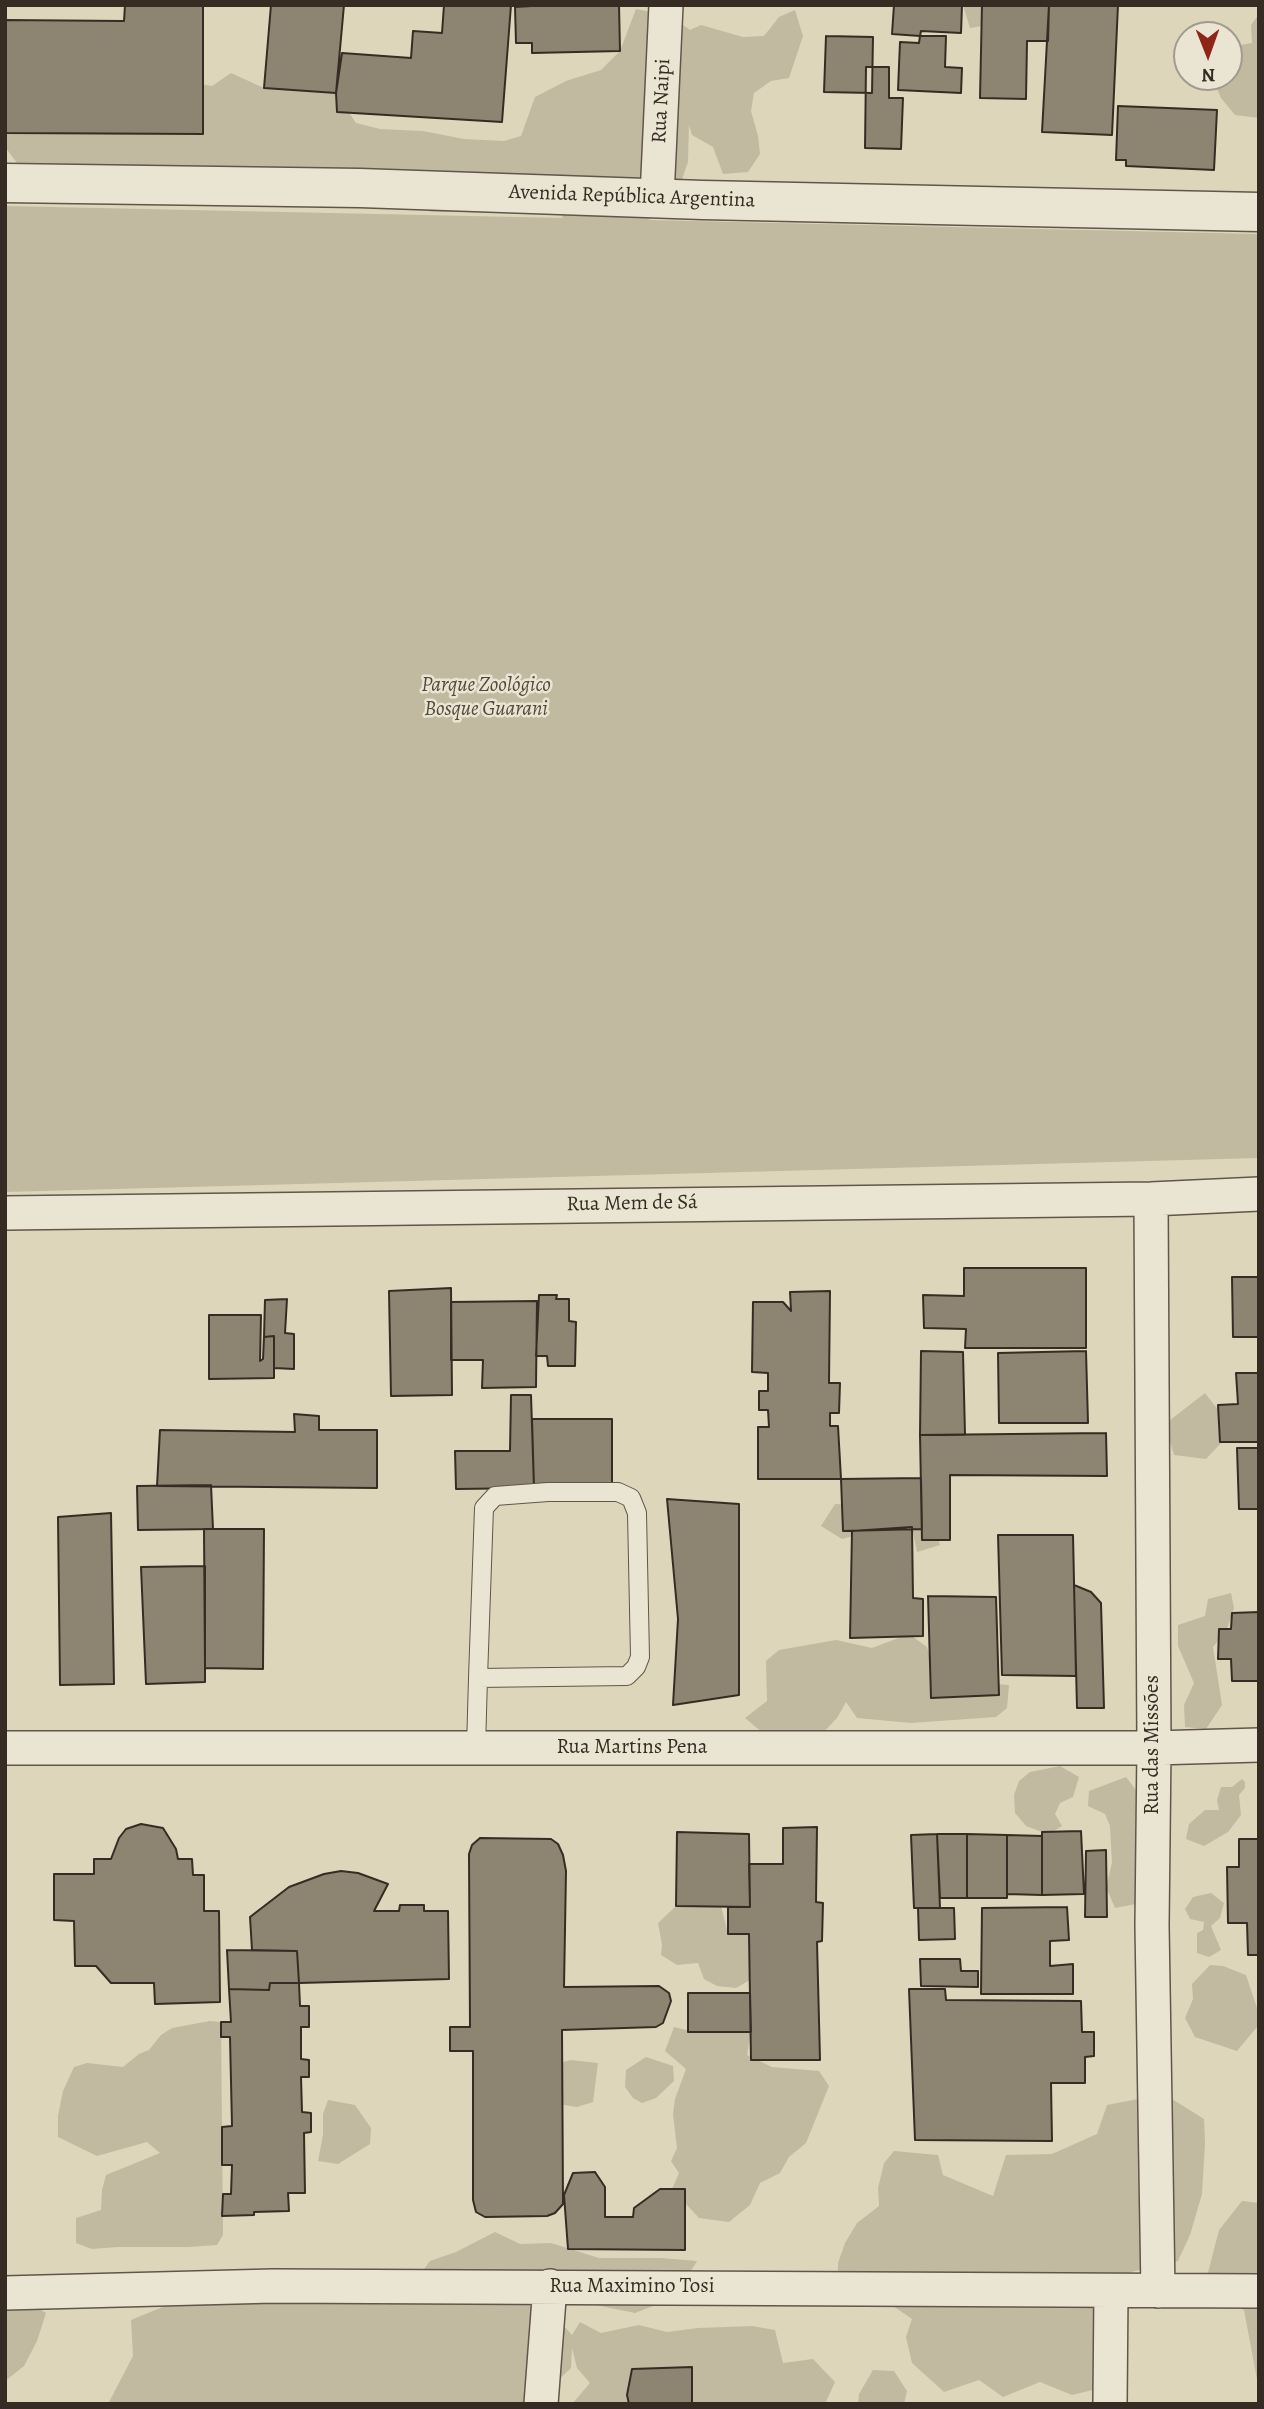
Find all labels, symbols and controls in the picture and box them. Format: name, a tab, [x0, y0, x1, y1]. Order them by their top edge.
north arrow	[1173, 21, 1243, 91]
street label: Rua Naipi	[647, 58, 677, 144]
text: N	[1201, 62, 1215, 88]
street label: Avenida República Argentina	[508, 180, 756, 214]
park label: Parque Zoológico Bosque Guarani	[421, 673, 551, 723]
street label: Rua Mem de Sá	[566, 1190, 698, 1218]
street label: Rua das Missões	[1140, 1675, 1166, 1815]
street label: Rua Martins Pena	[556, 1735, 708, 1761]
street label: Rua Maximino Tosi	[549, 2274, 715, 2300]

